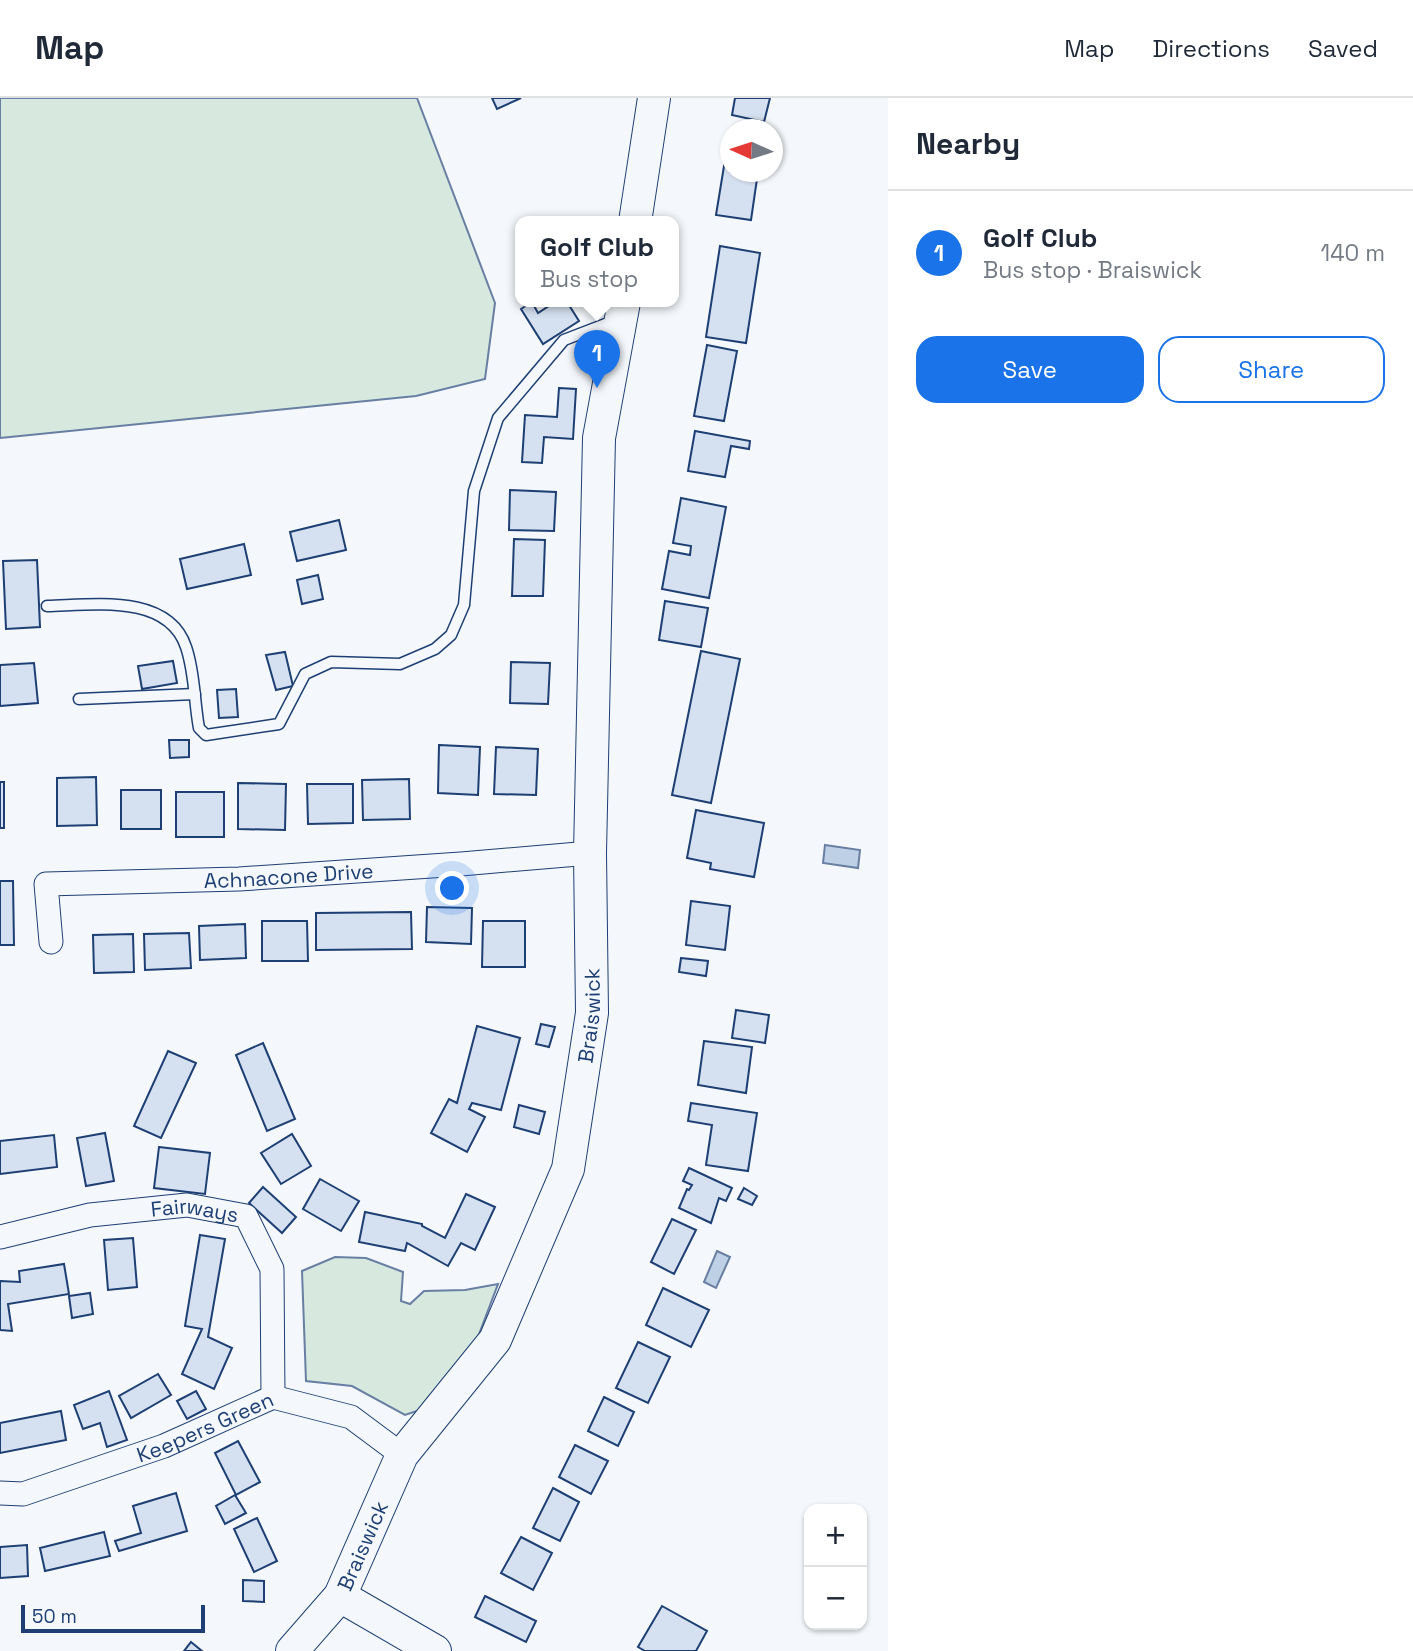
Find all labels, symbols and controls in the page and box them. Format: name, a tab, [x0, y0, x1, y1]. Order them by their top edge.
text: Map	[35, 27, 104, 69]
text: Map	[1064, 33, 1114, 64]
text: Directions	[1152, 33, 1270, 64]
text: Saved	[1308, 33, 1378, 64]
north arrow	[720, 119, 783, 182]
text: Nearby	[916, 124, 1020, 163]
popup	[515, 216, 679, 307]
text: Golf Club	[983, 221, 1097, 255]
text: Golf Club	[540, 230, 654, 264]
text: 1	[934, 238, 944, 268]
text: 140 m	[1321, 238, 1385, 268]
text: Bus stop · Braiswick	[983, 255, 1202, 285]
text: Bus stop	[540, 264, 638, 294]
pin: 1	[574, 330, 620, 388]
button: Save	[916, 336, 1144, 403]
button: Share	[1158, 336, 1385, 403]
street label: Achnacone Drive	[203, 856, 374, 893]
your location	[435, 871, 469, 905]
street label: Braiswick	[571, 968, 606, 1065]
street label: Fairways	[149, 1192, 241, 1228]
street label: Keepers Green	[133, 1385, 277, 1468]
street label: Braiswick	[331, 1497, 394, 1595]
map controls	[804, 1504, 867, 1630]
button: +	[804, 1504, 867, 1567]
button: −	[804, 1567, 867, 1630]
scale bar	[21, 1602, 205, 1634]
text: 50 m	[32, 1604, 77, 1629]

